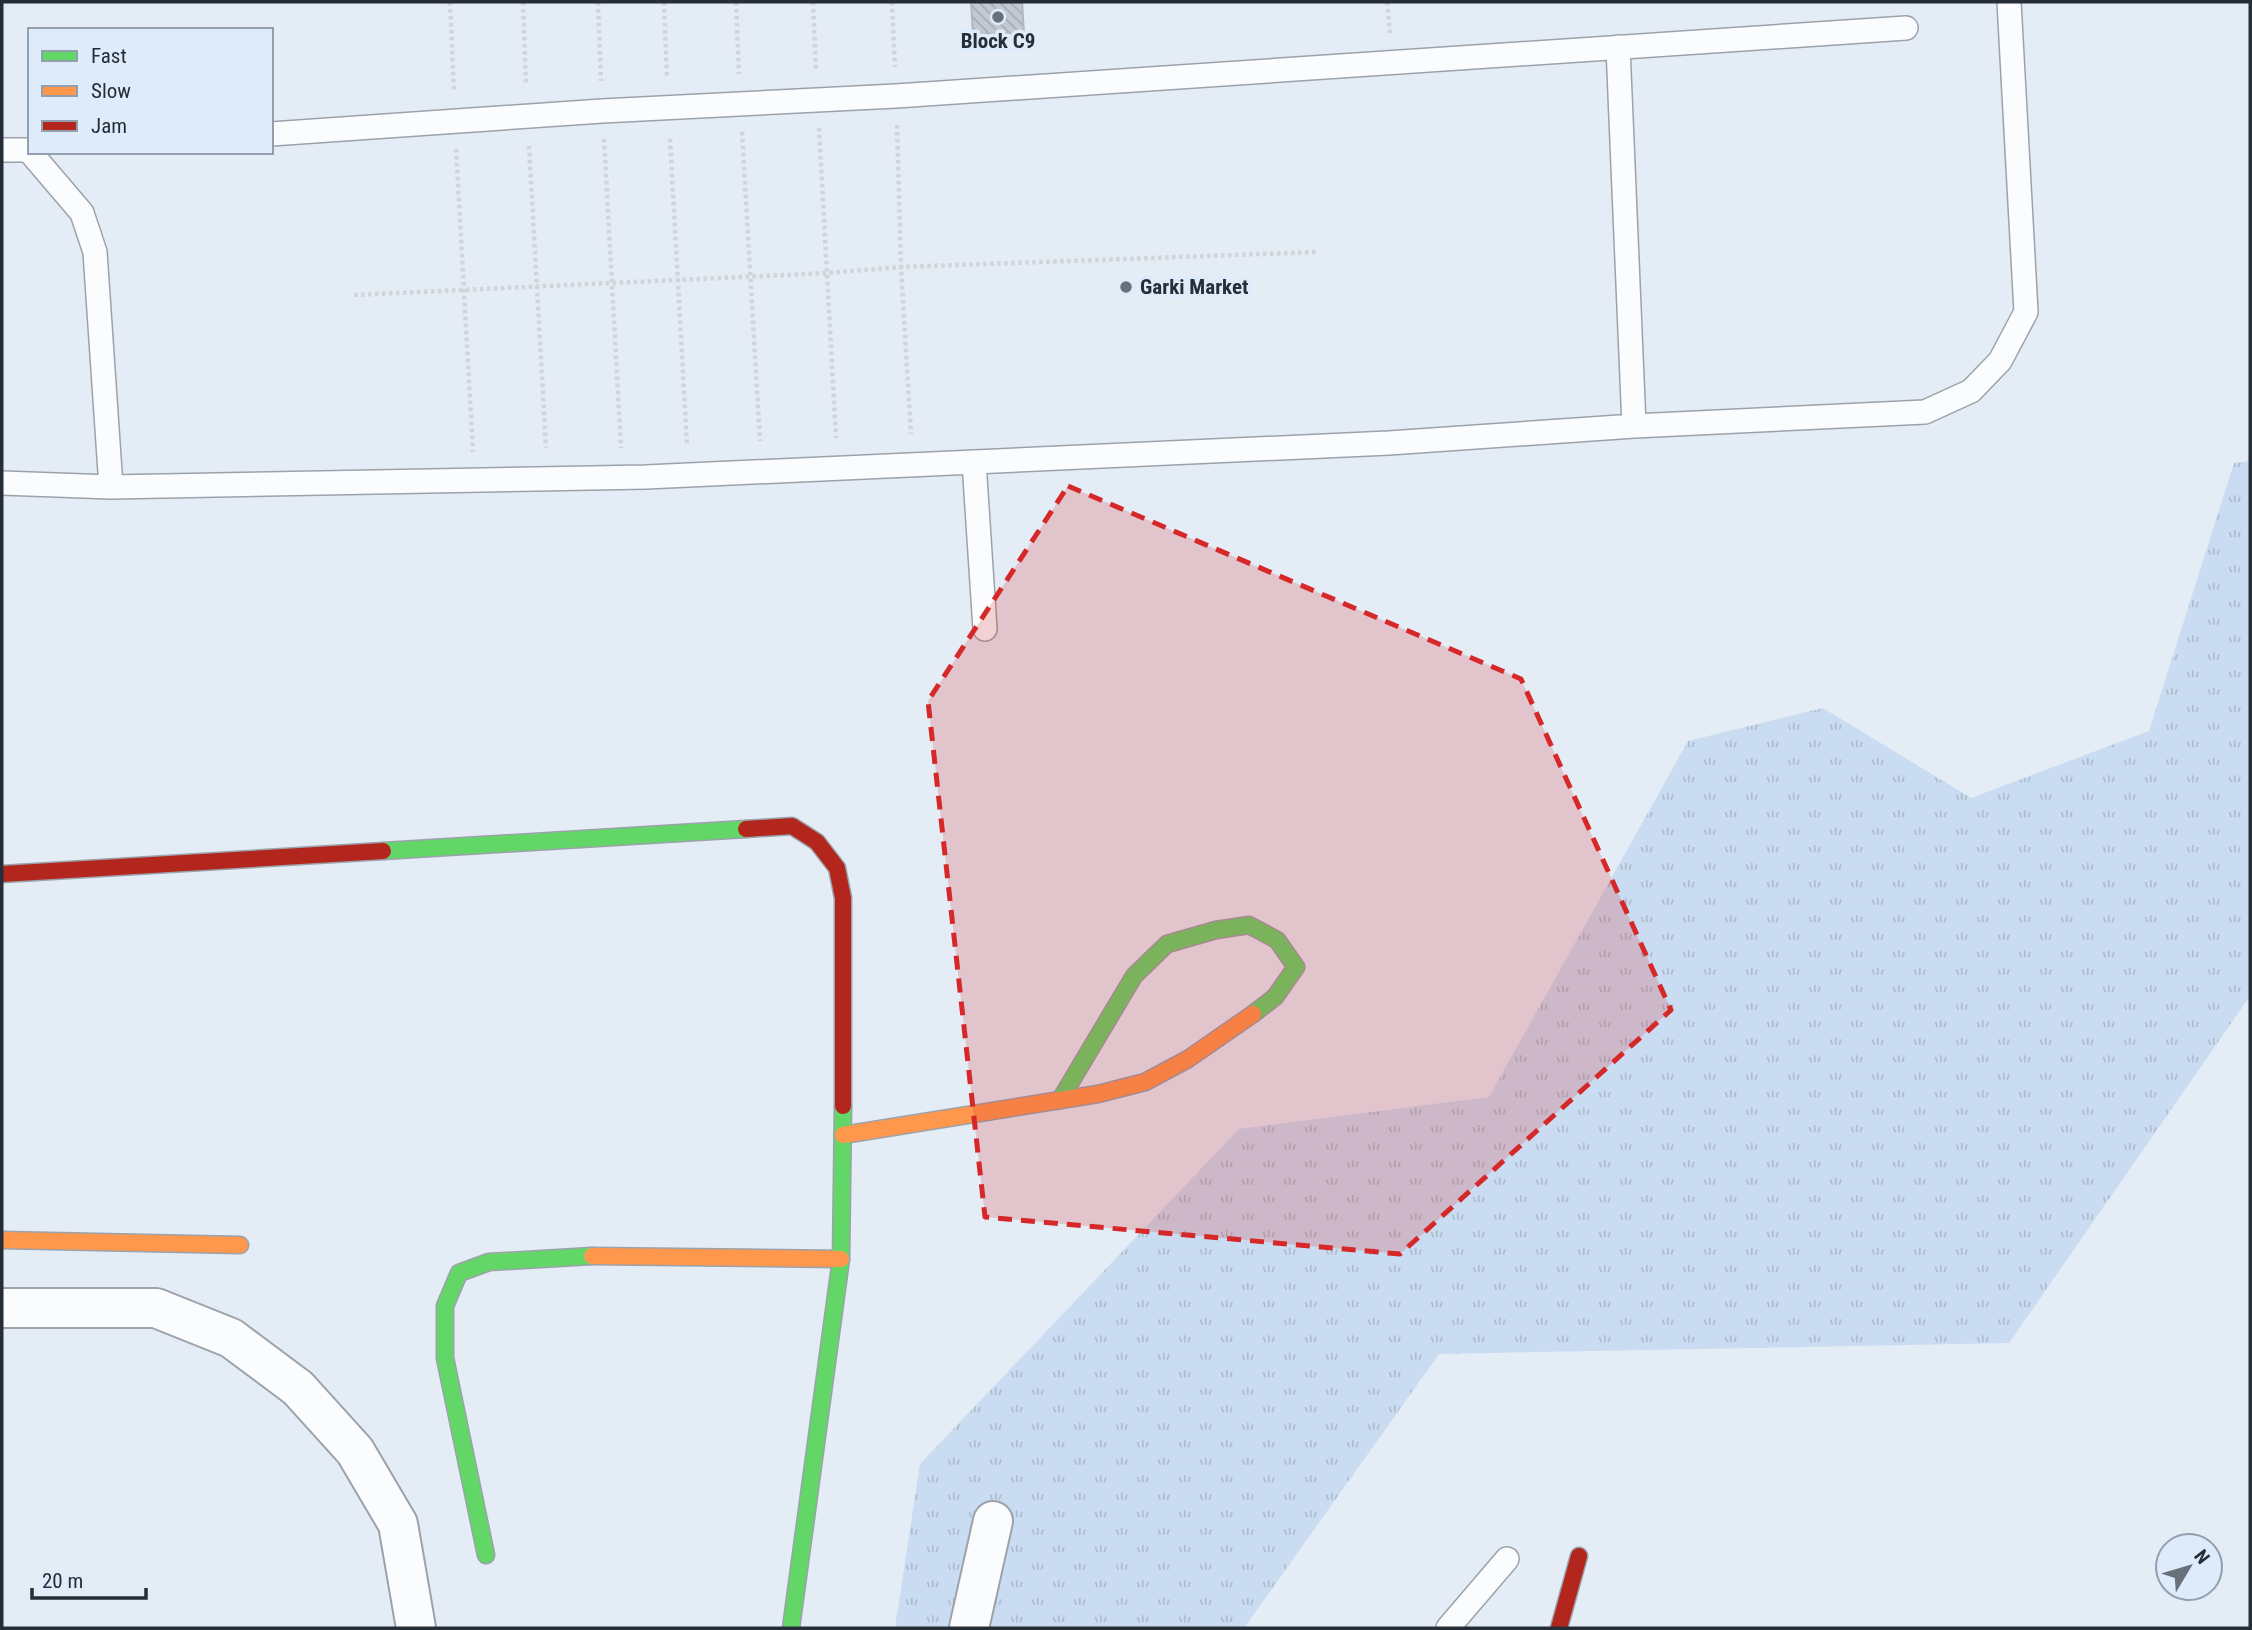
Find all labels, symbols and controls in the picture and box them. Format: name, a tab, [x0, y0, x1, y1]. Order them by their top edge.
marker: Block C9	[990, 9, 1006, 25]
legend	[28, 28, 273, 154]
place label: Block C9	[961, 29, 1035, 53]
text: Fast	[91, 44, 127, 68]
text: Slow	[91, 79, 131, 103]
text: Jam	[91, 114, 127, 138]
place label: Garki Market	[1140, 275, 1248, 299]
marker: Garki Market	[1118, 279, 1134, 295]
north arrow	[2154, 1532, 2224, 1602]
text: N	[2189, 1545, 2215, 1569]
scale bar	[32, 1556, 145, 1600]
text: 20 m	[42, 1569, 83, 1593]

